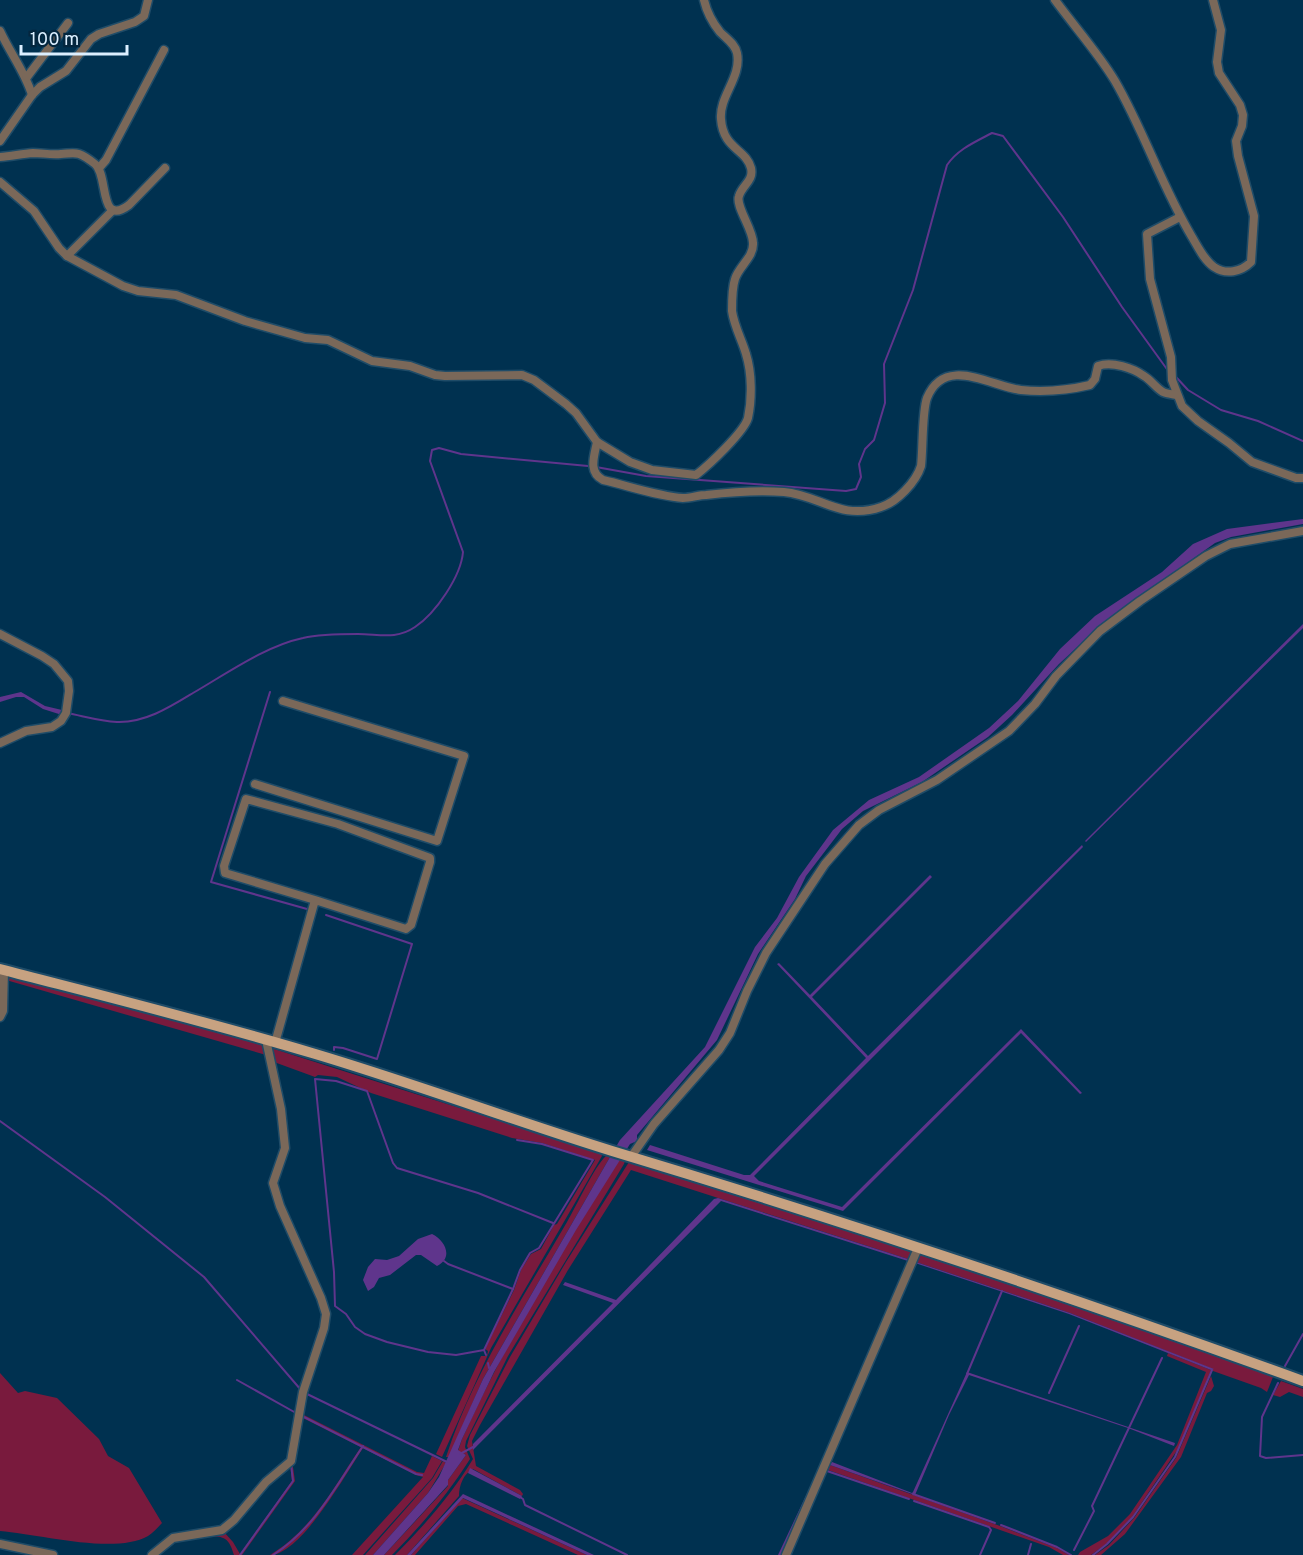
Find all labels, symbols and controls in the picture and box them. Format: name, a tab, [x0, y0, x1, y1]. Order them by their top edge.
scale bar	[21, 18, 128, 56]
text: 100 m	[30, 29, 79, 52]

